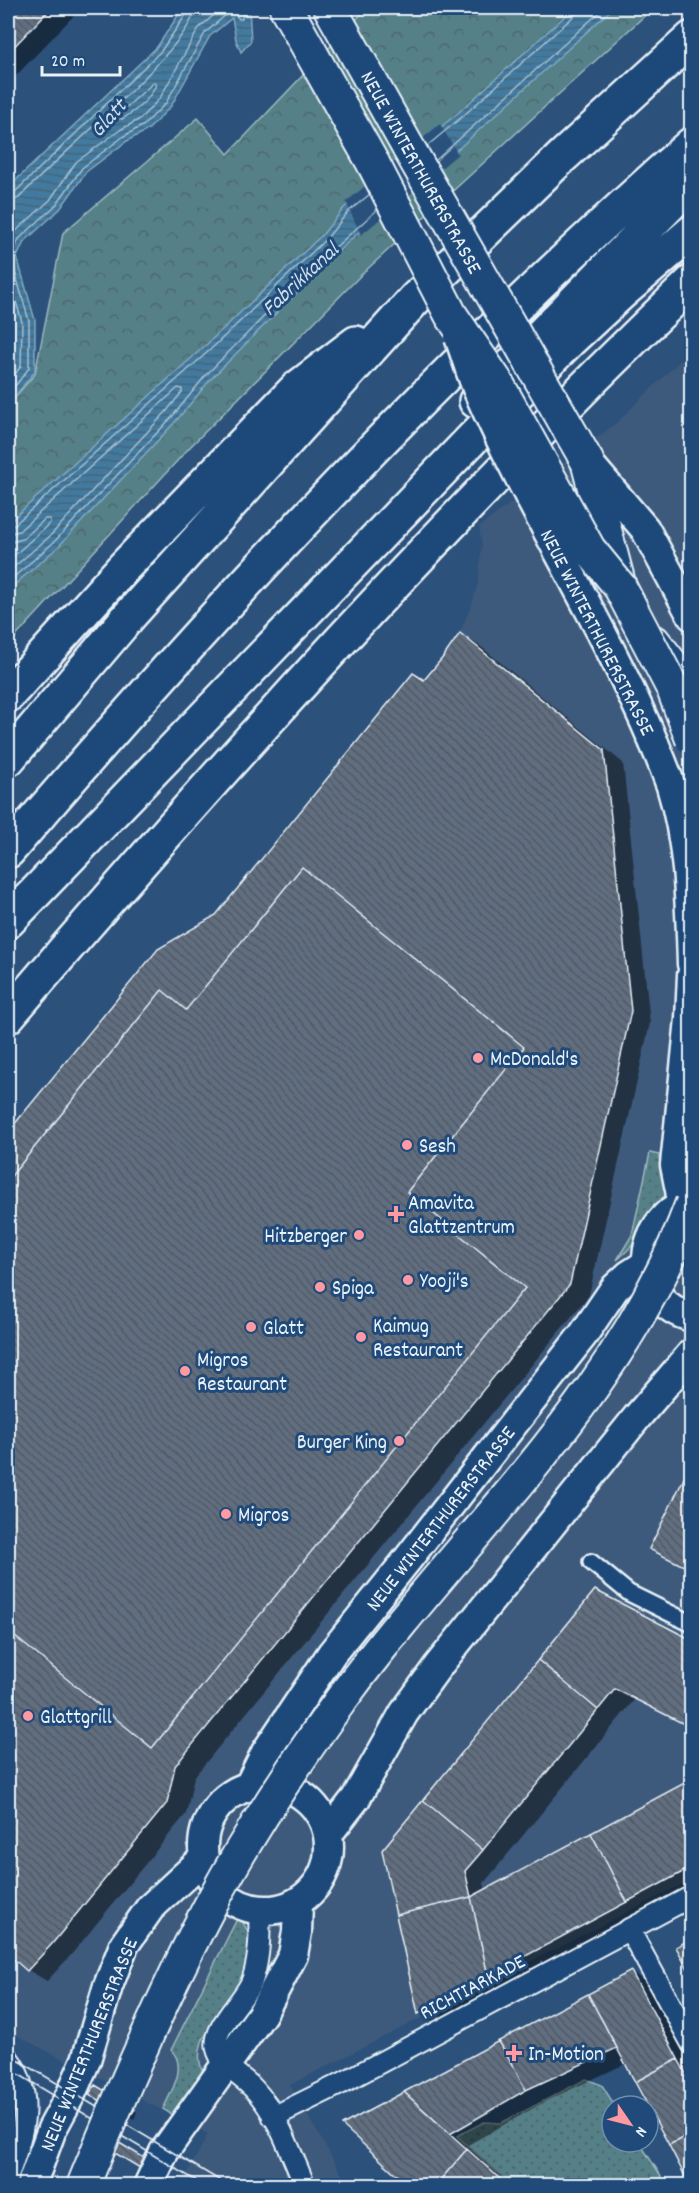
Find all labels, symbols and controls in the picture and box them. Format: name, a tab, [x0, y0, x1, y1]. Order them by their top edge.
scale bar	[42, 39, 120, 77]
text: 20 m	[51, 50, 85, 75]
street label: NEUE WINTERTHURERSTRASSE	[351, 66, 488, 281]
water label: Glatt	[84, 92, 137, 146]
water label: Fabrikkanal	[256, 235, 348, 325]
street label: NEUE WINTERTHURERSTRASSE	[530, 525, 661, 742]
place label: McDonald's	[490, 1046, 578, 1076]
marker: McDonald's	[471, 1051, 485, 1065]
place label: Sesh	[419, 1133, 456, 1163]
marker: Sesh	[400, 1138, 414, 1152]
place label: Amavita Glattzentrum	[408, 1190, 515, 1244]
marker: Amavita Glattzentrum	[389, 1207, 403, 1221]
place label: Hitzberger	[264, 1223, 347, 1253]
marker: Hitzberger	[352, 1228, 366, 1242]
place label: Yooji's	[420, 1268, 469, 1298]
marker: Yooji's	[401, 1273, 415, 1287]
place label: Spiga	[332, 1275, 375, 1305]
marker: Spiga	[313, 1280, 327, 1294]
place label: Kaimug Restaurant	[373, 1313, 463, 1367]
place label: Glatt	[263, 1315, 304, 1345]
marker: Glatt	[244, 1320, 258, 1334]
marker: Kaimug Restaurant	[354, 1330, 368, 1344]
place label: Migros Restaurant	[197, 1347, 287, 1401]
marker: Migros Restaurant	[178, 1364, 192, 1378]
street label: NEUE WINTERTHURERSTRASSE	[360, 1420, 525, 1619]
place label: Burger King	[297, 1429, 387, 1459]
marker: Burger King	[392, 1434, 406, 1448]
place label: Migros	[238, 1502, 289, 1532]
marker: Migros	[219, 1507, 233, 1521]
place label: Glattgrill	[40, 1704, 112, 1734]
marker: Glattgrill	[21, 1709, 35, 1723]
street label: NEUE WINTERTHURERSTRASSE	[34, 1933, 148, 2157]
street label: RICHTIARKADE	[415, 1948, 532, 2029]
place label: In-Motion	[528, 2041, 604, 2071]
marker: In-Motion	[505, 2044, 523, 2062]
north arrow	[600, 2094, 660, 2154]
text: N	[628, 2121, 652, 2141]

